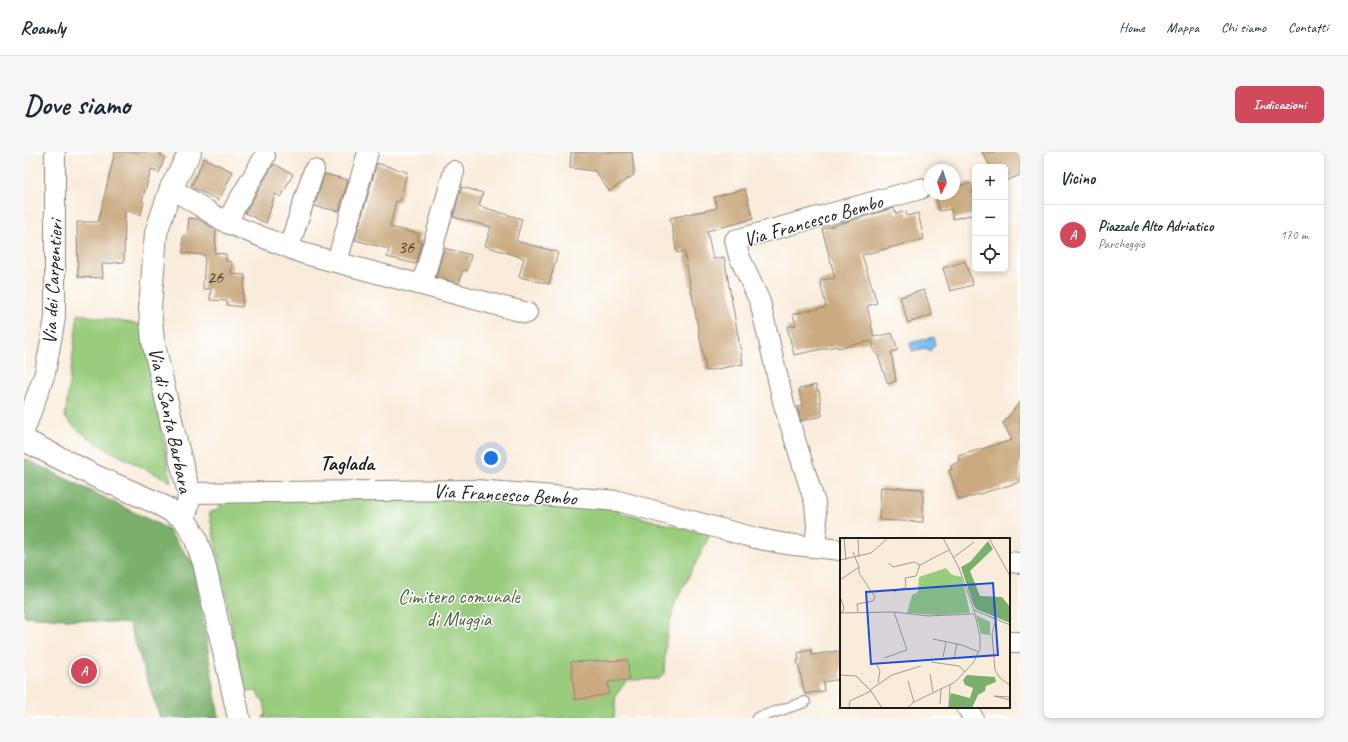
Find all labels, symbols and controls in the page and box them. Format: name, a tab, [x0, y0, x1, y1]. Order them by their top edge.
text: Roamly	[20, 16, 66, 40]
text: Home	[1119, 19, 1145, 36]
text: Mappa	[1167, 19, 1199, 36]
text: Chi siamo	[1221, 19, 1266, 36]
text: Contatti	[1288, 19, 1328, 36]
button: Indicazioni	[1235, 86, 1324, 123]
text: Dove siamo	[24, 87, 130, 122]
north arrow	[924, 164, 960, 200]
map controls	[972, 164, 1008, 272]
button: +	[972, 164, 1008, 200]
text: Vicino	[1060, 168, 1095, 189]
street label: Via Francesco Bembo	[741, 188, 886, 252]
button: −	[972, 200, 1008, 236]
street label: Via dei Carpentieri	[37, 217, 68, 345]
text: Piazzale Alto Adriatico	[1098, 217, 1213, 236]
text: A	[1070, 227, 1076, 243]
text: 170 m	[1280, 227, 1308, 243]
house number: 36	[398, 236, 415, 258]
button: locate	[972, 236, 1008, 272]
text: Parcheggio	[1098, 236, 1145, 252]
house number: 26	[207, 266, 224, 288]
street label: Via di Santa Barbara	[143, 345, 199, 497]
your location	[481, 448, 501, 468]
district label: Taglada	[320, 450, 376, 476]
street label: Via Francesco Bembo	[433, 478, 578, 511]
inset map	[840, 538, 1010, 708]
park label: Cimitero comunale di Muggia	[398, 584, 521, 632]
pin: A	[71, 656, 97, 686]

